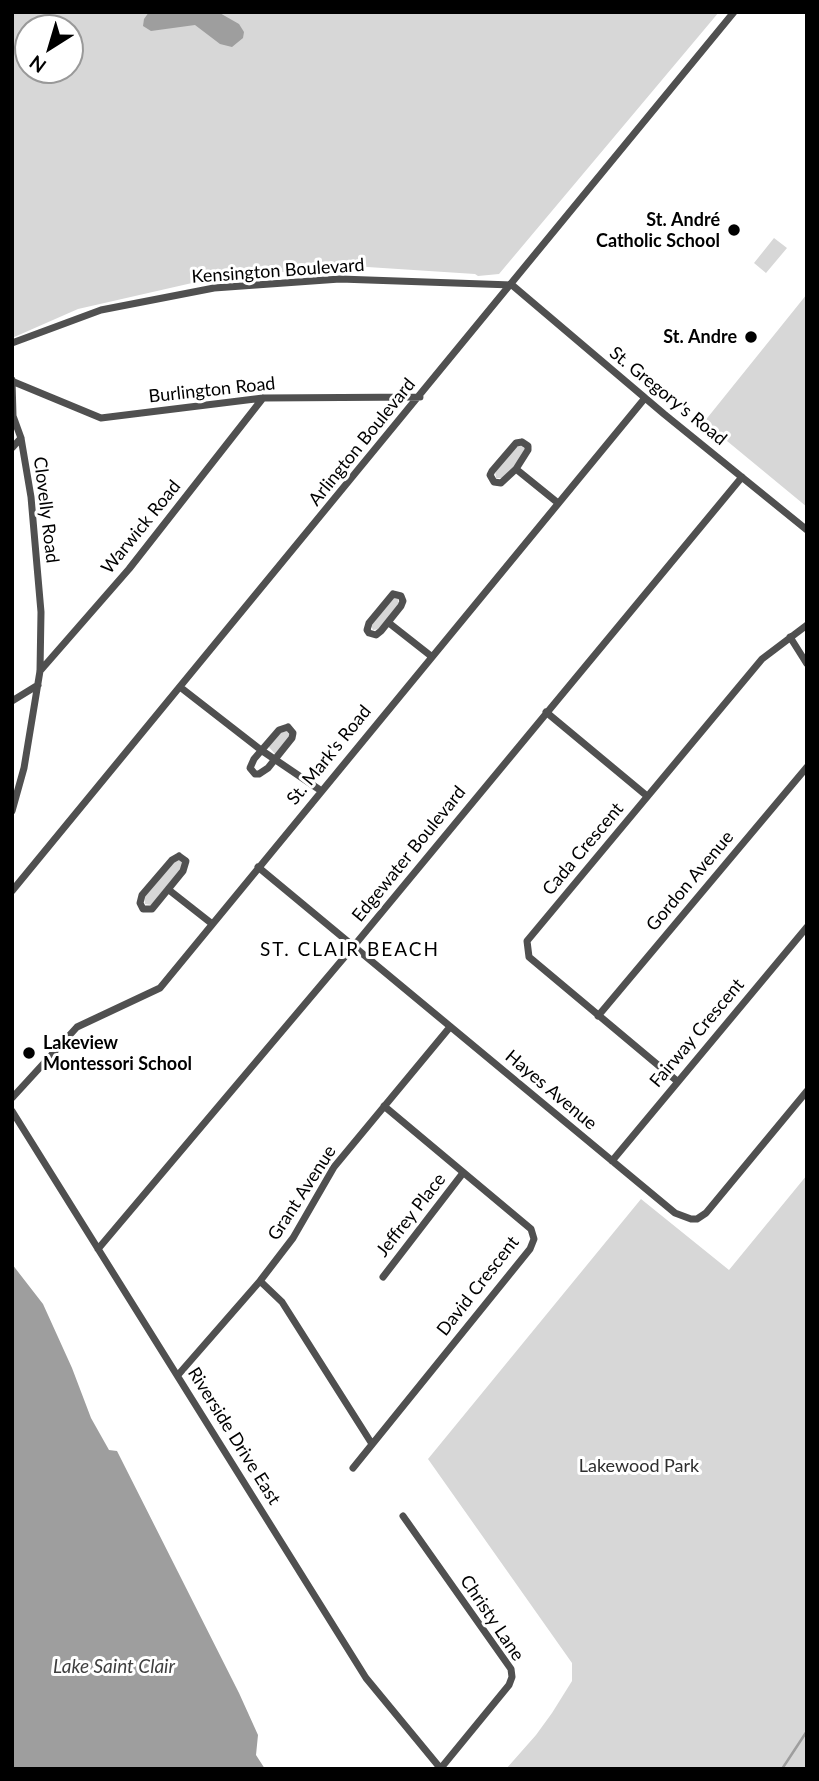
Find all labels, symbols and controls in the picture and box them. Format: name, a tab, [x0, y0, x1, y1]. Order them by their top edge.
north arrow	[14, 14, 84, 84]
text: N	[25, 51, 50, 78]
place label: St. André Catholic School	[596, 209, 720, 252]
marker: St. André Catholic School	[726, 222, 742, 238]
street label: Kensington Boulevard	[191, 254, 365, 288]
place label: St. Andre	[663, 326, 737, 348]
marker: St. Andre	[743, 329, 759, 345]
street label: St. Gregory's Road	[605, 342, 731, 450]
street label: Burlington Road	[148, 373, 276, 407]
street label: Arlington Boulevard	[304, 374, 420, 510]
street label: Clovelly Road	[29, 456, 63, 564]
street label: Warwick Road	[97, 476, 185, 578]
street label: St. Mark's Road	[282, 701, 376, 809]
street label: Edgewater Boulevard	[348, 782, 470, 926]
street label: Cada Crescent	[538, 798, 628, 900]
street label: Gordon Avenue	[642, 827, 738, 935]
district label: ST. CLAIR BEACH	[262, 939, 438, 961]
street label: Fairway Crescent	[645, 974, 749, 1092]
place label: Lakeview Montessori School	[43, 1032, 192, 1074]
marker: Lakeview Montessori School	[21, 1045, 37, 1061]
street label: Hayes Avenue	[501, 1045, 601, 1135]
street label: Grant Avenue	[263, 1141, 341, 1245]
street label: Jeffrey Place	[372, 1169, 450, 1261]
street label: David Crescent	[432, 1232, 524, 1340]
street label: Riverside Drive East	[183, 1363, 285, 1509]
park label: Lakewood Park	[579, 1455, 699, 1477]
street label: Christy Lane	[455, 1571, 529, 1665]
water label: Lake Saint Clair	[53, 1656, 175, 1678]

